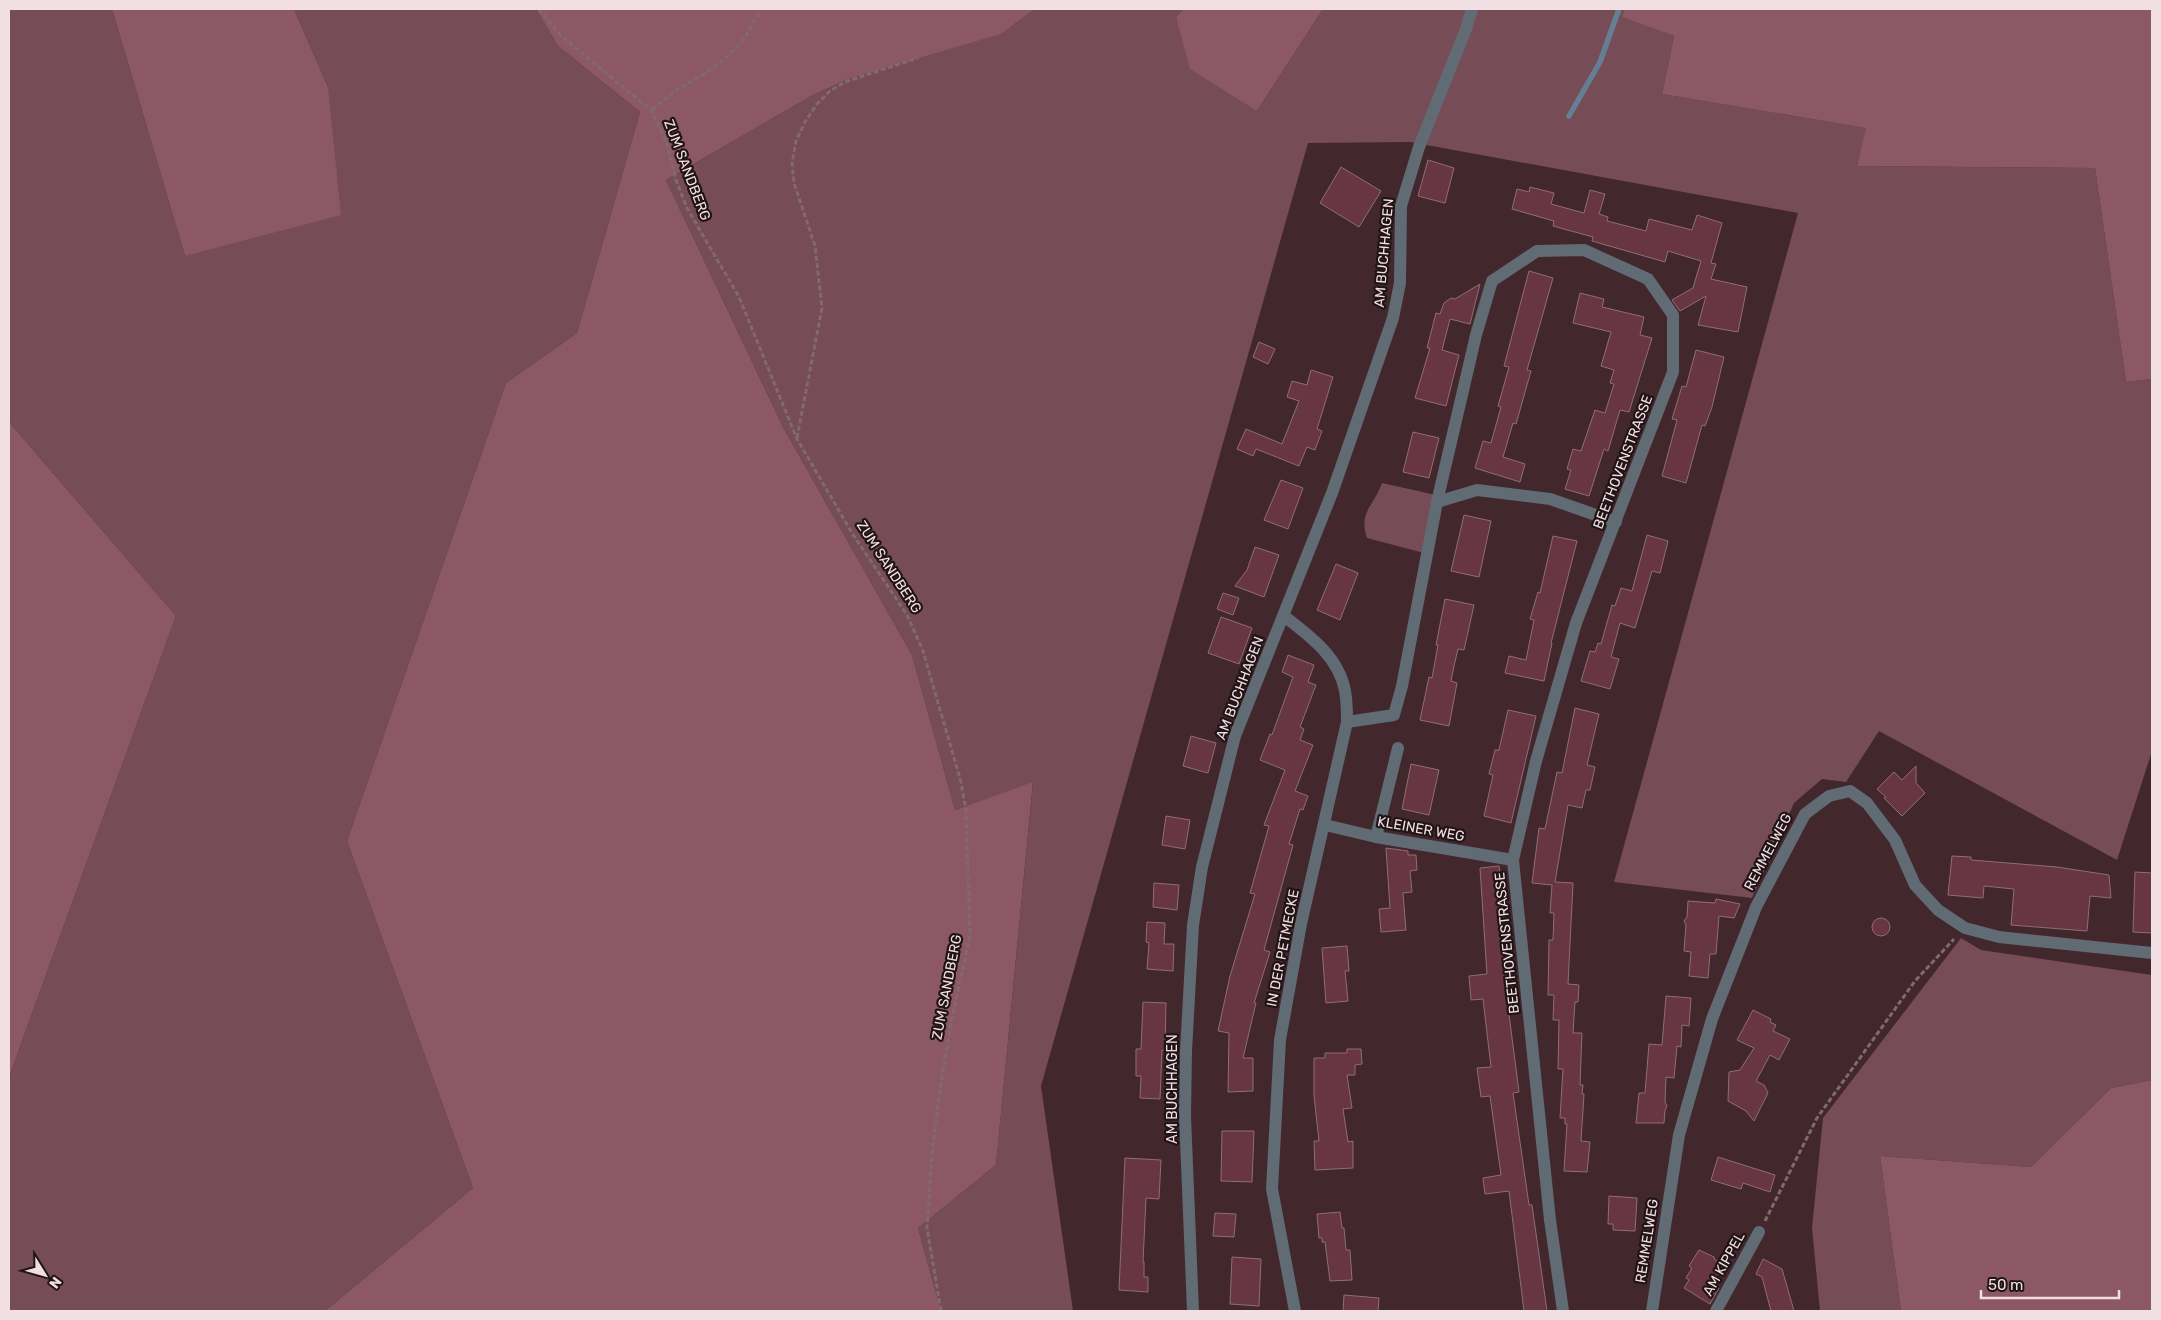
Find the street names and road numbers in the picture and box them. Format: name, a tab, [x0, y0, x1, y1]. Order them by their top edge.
street label: ZUM SANDBERG	[660, 117, 714, 223]
street label: AM BUCHHAGEN	[1371, 198, 1397, 308]
street label: BEETHOVENSTRASSE	[1590, 393, 1656, 531]
street label: ZUM SANDBERG	[853, 518, 925, 616]
street label: AM BUCHHAGEN	[1212, 634, 1268, 742]
street label: REMMELWEG	[1741, 811, 1795, 893]
street label: KLEINER WEG	[1376, 813, 1466, 845]
street label: BEETHOVENSTRASSE	[1491, 871, 1523, 1015]
street label: IN DER PETMECKE	[1263, 888, 1303, 1008]
street label: ZUM SANDBERG	[928, 933, 966, 1041]
street label: AM BUCHHAGEN	[1164, 1034, 1181, 1144]
street label: REMMELWEG	[1632, 1198, 1662, 1284]
street label: AM KIPPEL	[1699, 1229, 1749, 1299]

